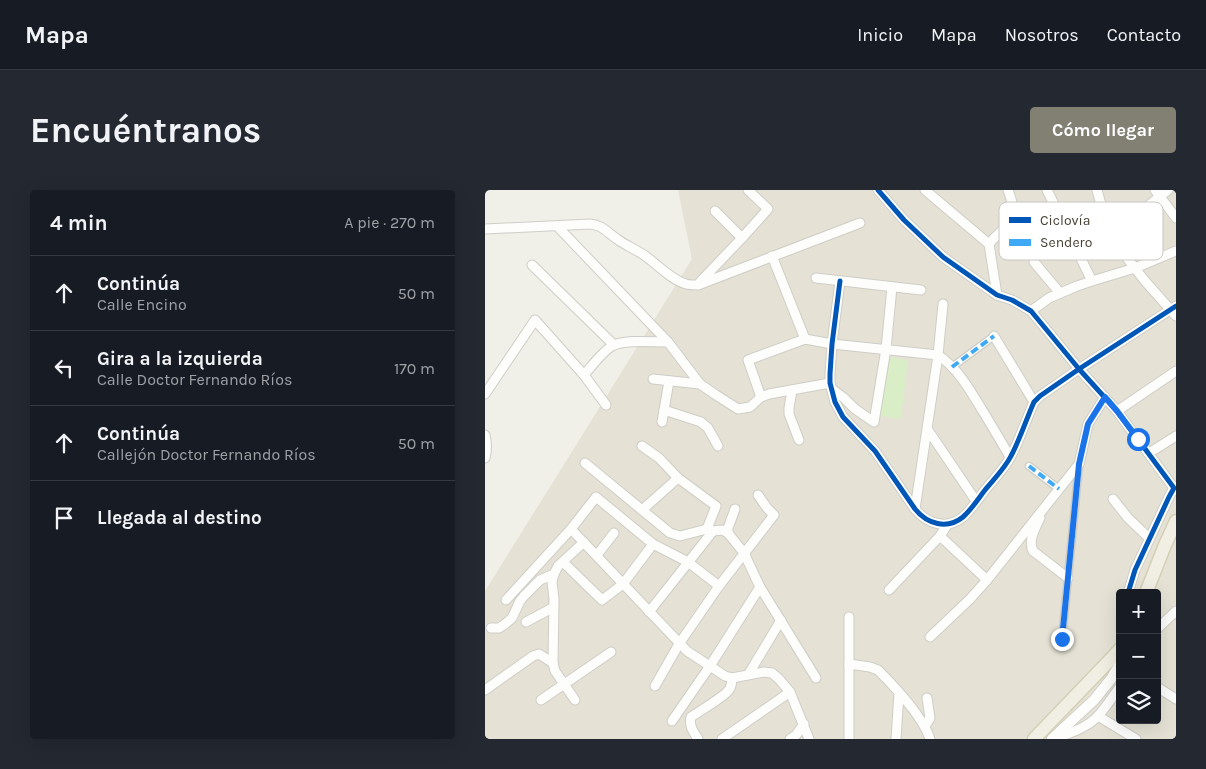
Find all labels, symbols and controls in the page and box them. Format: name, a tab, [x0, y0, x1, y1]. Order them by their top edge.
text: Mapa	[25, 21, 89, 49]
text: Inicio	[857, 24, 903, 46]
text: Mapa	[931, 24, 977, 46]
text: Nosotros	[1005, 24, 1079, 46]
text: Contacto	[1107, 24, 1181, 46]
button: Cómo llegar	[1030, 107, 1176, 153]
text: Encuéntranos	[30, 110, 261, 151]
legend	[999, 202, 1163, 260]
text: 4 min	[50, 211, 108, 235]
text: Ciclovía	[1040, 212, 1090, 229]
text: A pie · 270 m	[344, 213, 435, 232]
text: Sendero	[1040, 234, 1092, 251]
text: Continúa	[97, 273, 180, 295]
icon: ahead	[50, 279, 78, 307]
text: 50 m	[398, 284, 435, 303]
text: Calle Encino	[97, 295, 187, 314]
text: Gira a la izquierda	[97, 348, 263, 370]
icon: left	[50, 354, 78, 382]
text: 170 m	[394, 359, 435, 378]
text: Calle Doctor Fernando Ríos	[97, 370, 292, 389]
text: Continúa	[97, 423, 180, 445]
route start	[1127, 428, 1150, 451]
icon: ahead	[50, 429, 78, 457]
text: 50 m	[398, 434, 435, 453]
text: Callejón Doctor Fernando Ríos	[97, 445, 316, 464]
icon: arrive	[50, 504, 78, 532]
text: Llegada al destino	[97, 507, 262, 529]
map controls	[1116, 589, 1161, 724]
button: +	[1116, 589, 1161, 634]
route end	[1051, 628, 1074, 651]
button: −	[1116, 634, 1161, 679]
button: layers	[1116, 679, 1161, 724]

